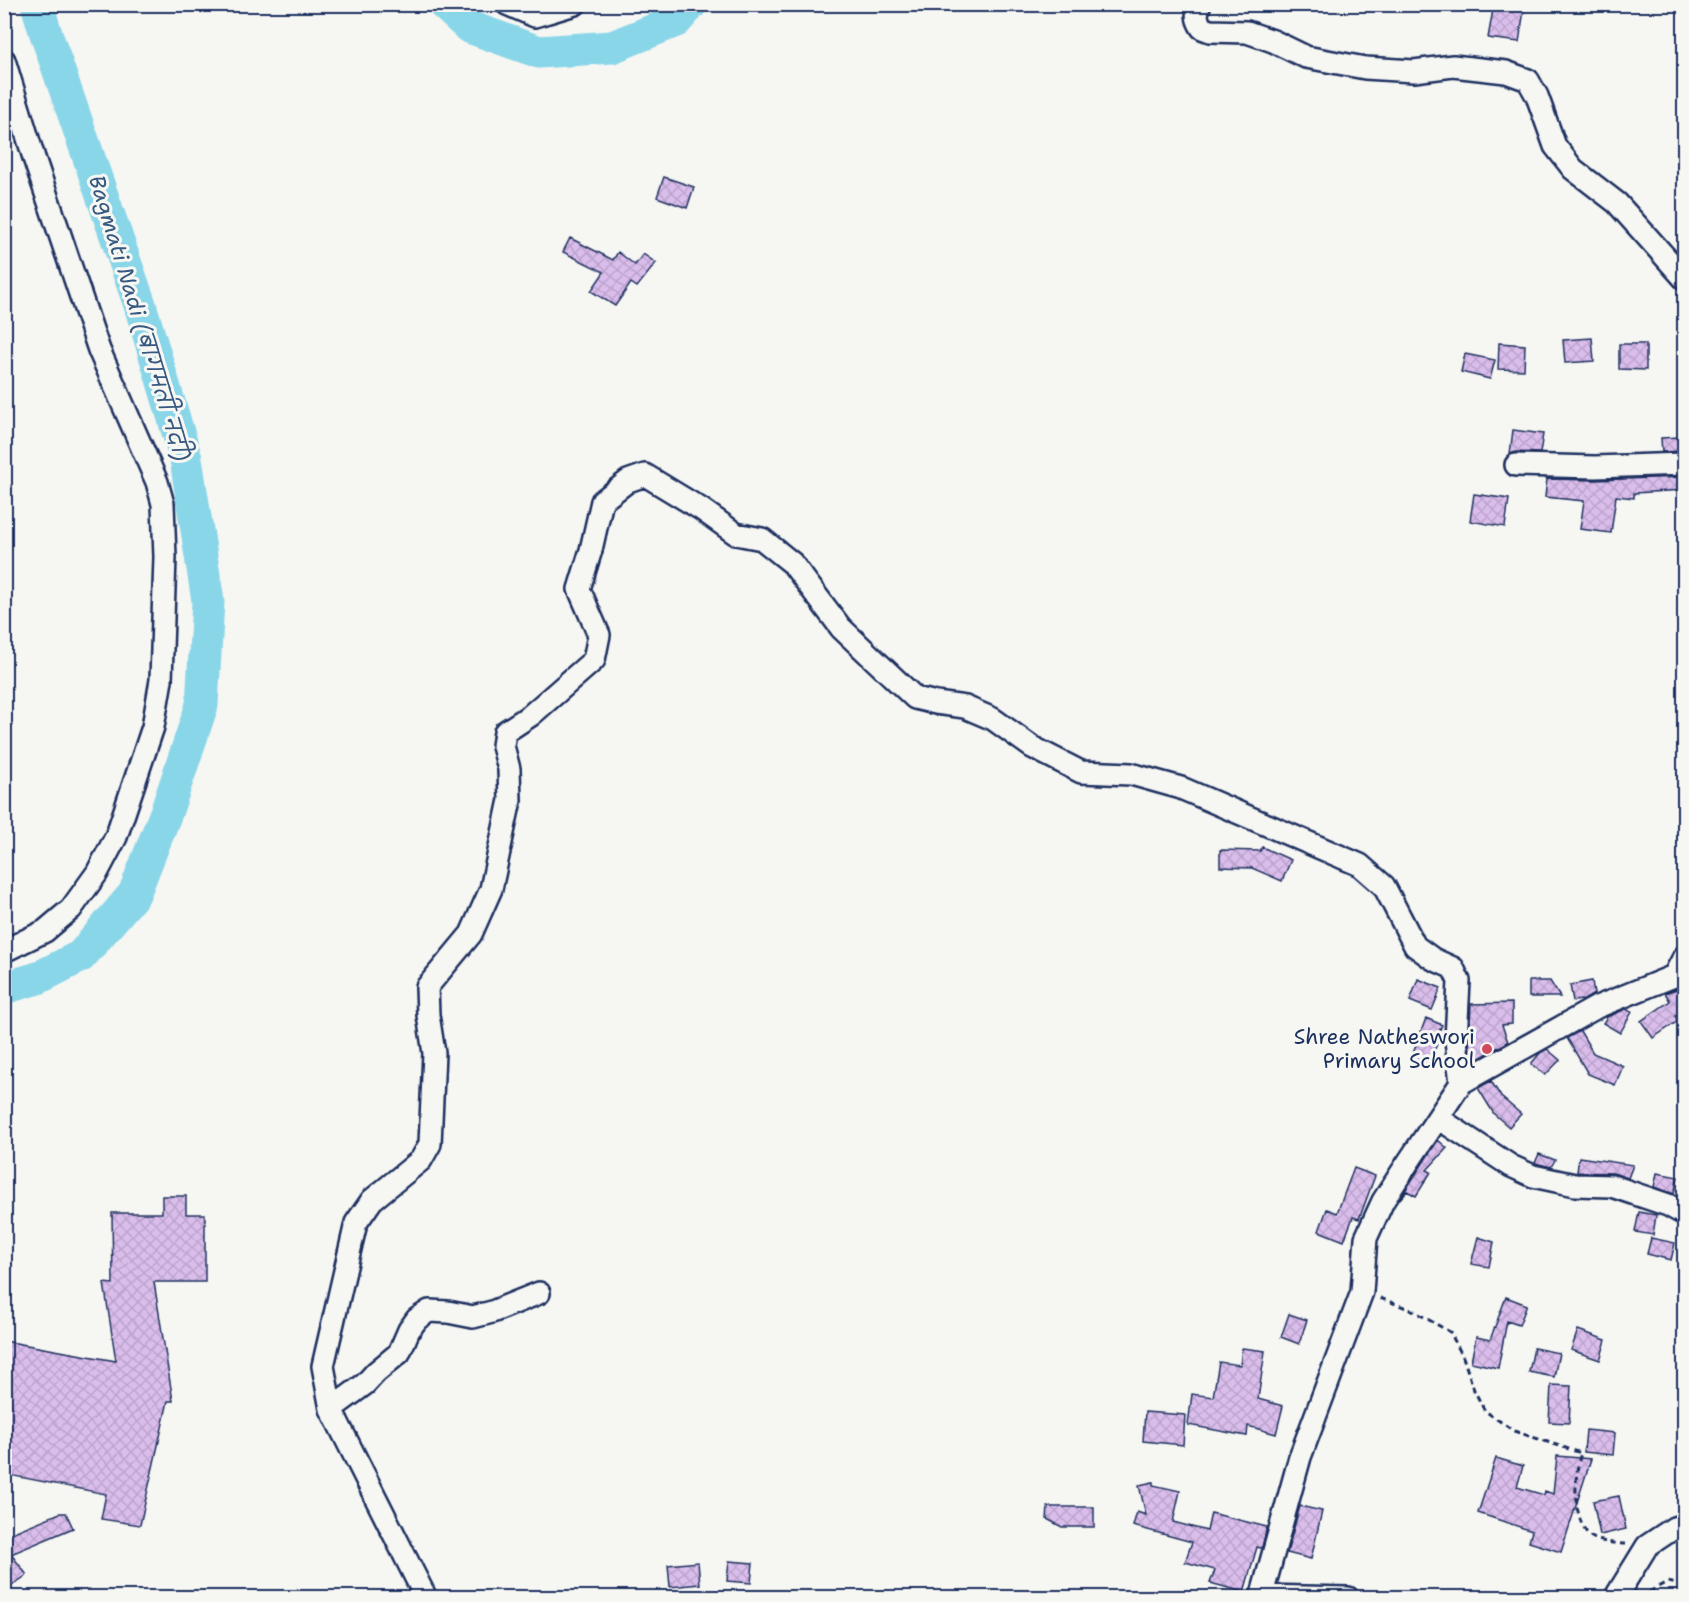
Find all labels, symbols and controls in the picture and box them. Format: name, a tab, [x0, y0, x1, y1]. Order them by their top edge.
water label: Bagmati Nadi (बागमती नदी)	[82, 171, 199, 465]
place label: Shree Natheswori Primary School	[1294, 1023, 1476, 1075]
marker: Shree Natheswori Primary School	[1480, 1042, 1494, 1056]

